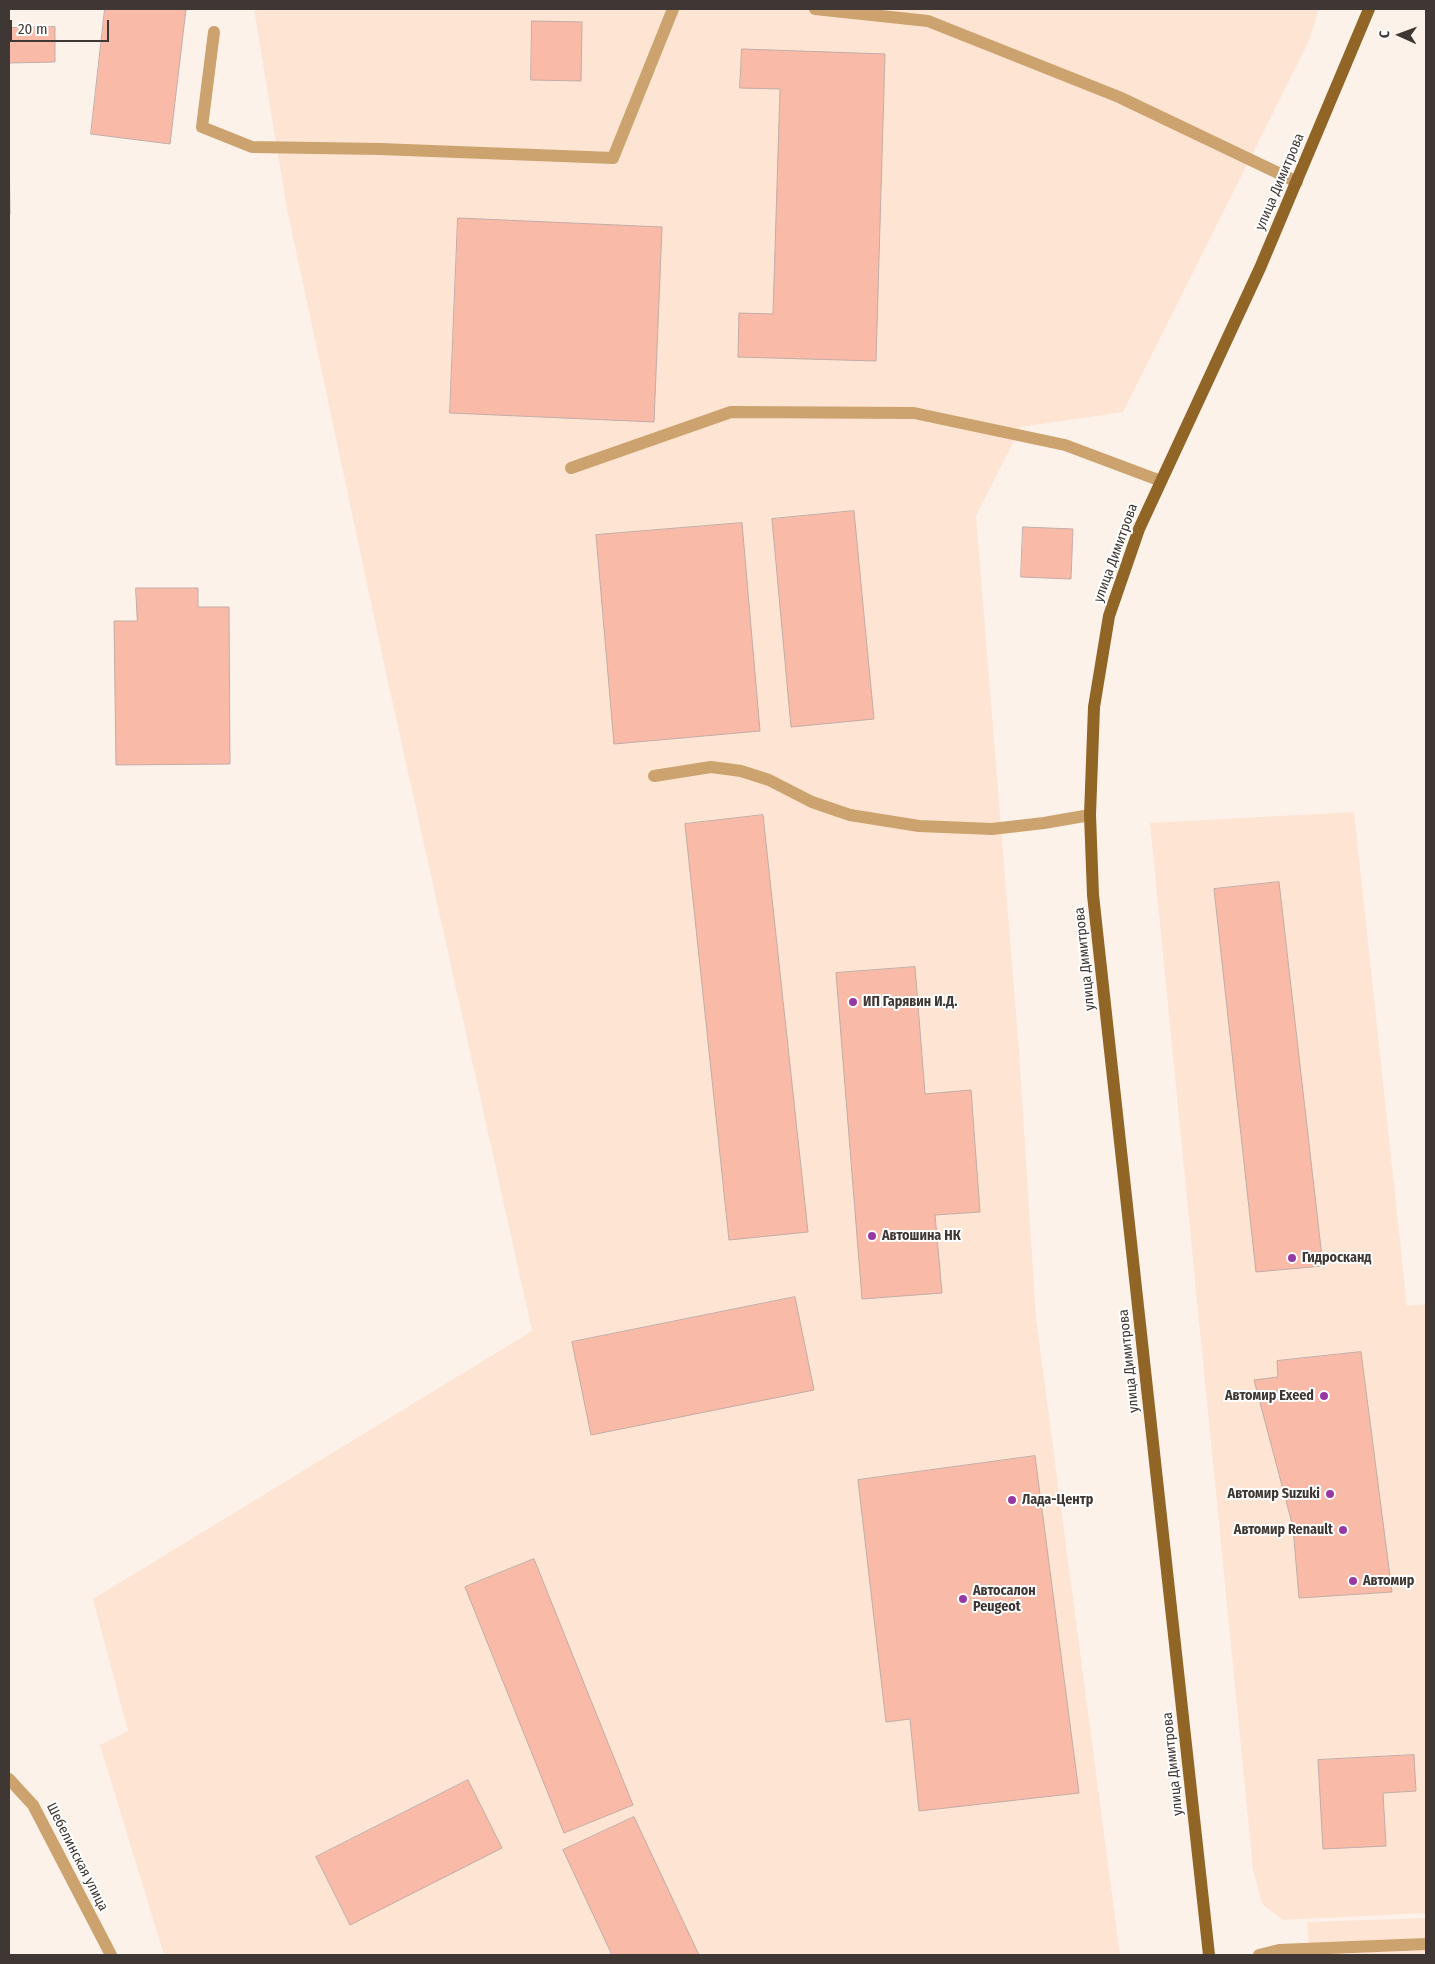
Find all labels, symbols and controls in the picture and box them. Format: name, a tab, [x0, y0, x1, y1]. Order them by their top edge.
scale bar	[12, 10, 111, 42]
north arrow	[1375, 10, 1425, 60]
text: 20 m	[18, 20, 48, 38]
text: С	[1376, 30, 1393, 38]
street label: улица Димитрова	[1252, 131, 1308, 233]
street label: улица Димитрова	[1090, 501, 1142, 605]
street label: улица Димитрова	[1071, 906, 1099, 1012]
place label: ИП Гарявин И.Д.	[863, 994, 957, 1010]
marker: ИП Гарявин И.Д.	[847, 996, 859, 1008]
place label: Автошина НК	[882, 1228, 961, 1244]
marker: Автошина НК	[866, 1230, 878, 1242]
place label: Гидросканд	[1302, 1250, 1371, 1266]
marker: Гидросканд	[1286, 1252, 1298, 1264]
street label: улица Димитрова	[1115, 1308, 1143, 1414]
place label: Автомир Exeed	[1225, 1388, 1314, 1404]
marker: Автомир Exeed	[1318, 1390, 1330, 1402]
place label: Автомир Suzuki	[1228, 1486, 1320, 1502]
marker: Автомир Suzuki	[1324, 1488, 1336, 1500]
place label: Лада-Центр	[1022, 1492, 1093, 1508]
marker: Лада-Центр	[1006, 1494, 1018, 1506]
place label: Автомир Renault	[1234, 1522, 1333, 1538]
marker: Автомир Renault	[1337, 1524, 1349, 1536]
place label: Автомир	[1363, 1573, 1414, 1589]
marker: Автомир	[1347, 1575, 1359, 1587]
place label: Автосалон Peugeot	[973, 1583, 1036, 1615]
marker: Автосалон Peugeot	[957, 1593, 969, 1605]
street label: улица Димитрова	[1159, 1711, 1187, 1817]
street label: Шебелинская улица	[42, 1800, 112, 1914]

